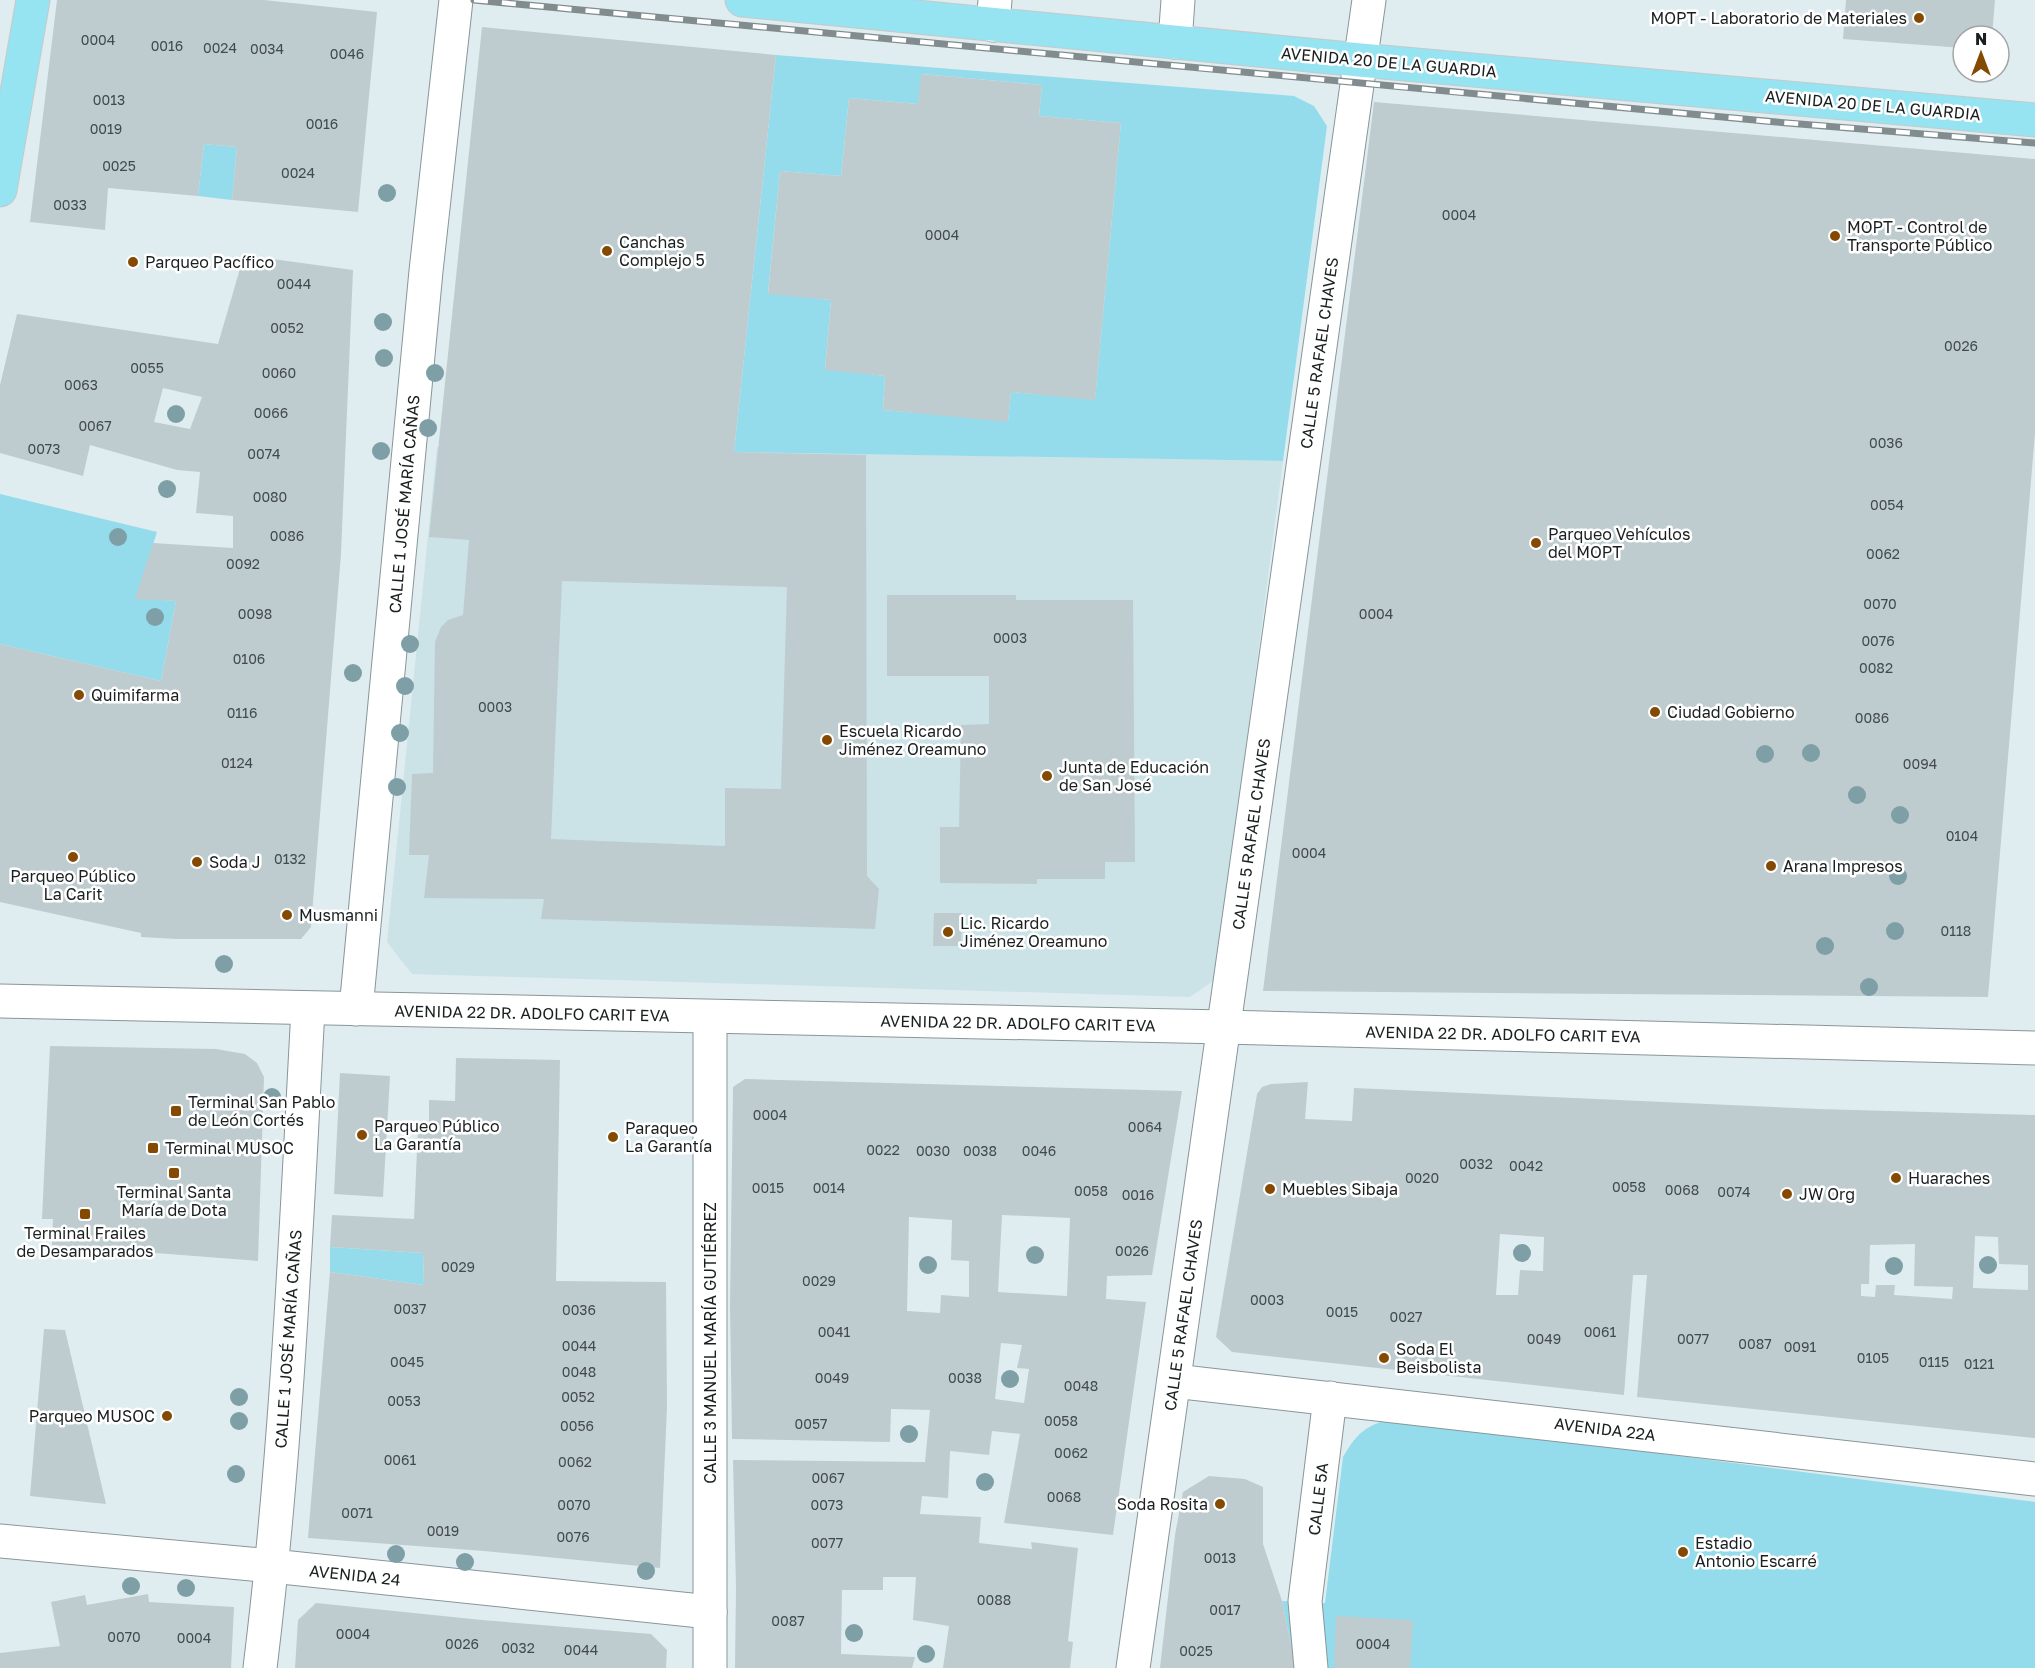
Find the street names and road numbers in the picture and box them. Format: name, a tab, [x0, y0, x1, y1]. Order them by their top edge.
street label: AVENIDA 20 DE LA GUARDIA	[1281, 43, 1498, 81]
street label: AVENIDA 20 DE LA GUARDIA	[1765, 86, 1982, 124]
street label: CALLE 5 RAFAEL CHAVES	[1296, 256, 1342, 450]
street label: CALLE 1 JOSÉ MARÍA CAÑAS	[384, 394, 424, 614]
street label: CALLE 5 RAFAEL CHAVES	[1228, 737, 1274, 931]
street label: AVENIDA 22 DR. ADOLFO CARIT EVA	[394, 1001, 670, 1025]
street label: AVENIDA 22 DR. ADOLFO CARIT EVA	[880, 1011, 1156, 1035]
street label: AVENIDA 22 DR. ADOLFO CARIT EVA	[1365, 1022, 1641, 1046]
street label: CALLE 3 MANUEL MARÍA GUTIÉRREZ	[700, 1202, 720, 1484]
street label: CALLE 5 RAFAEL CHAVES	[1160, 1218, 1206, 1412]
street label: CALLE 1 JOSÉ MARÍA CAÑAS	[270, 1229, 306, 1449]
street label: AVENIDA 22A	[1553, 1413, 1657, 1445]
street label: CALLE 5A	[1304, 1461, 1332, 1537]
street label: AVENIDA 24	[308, 1560, 402, 1590]

